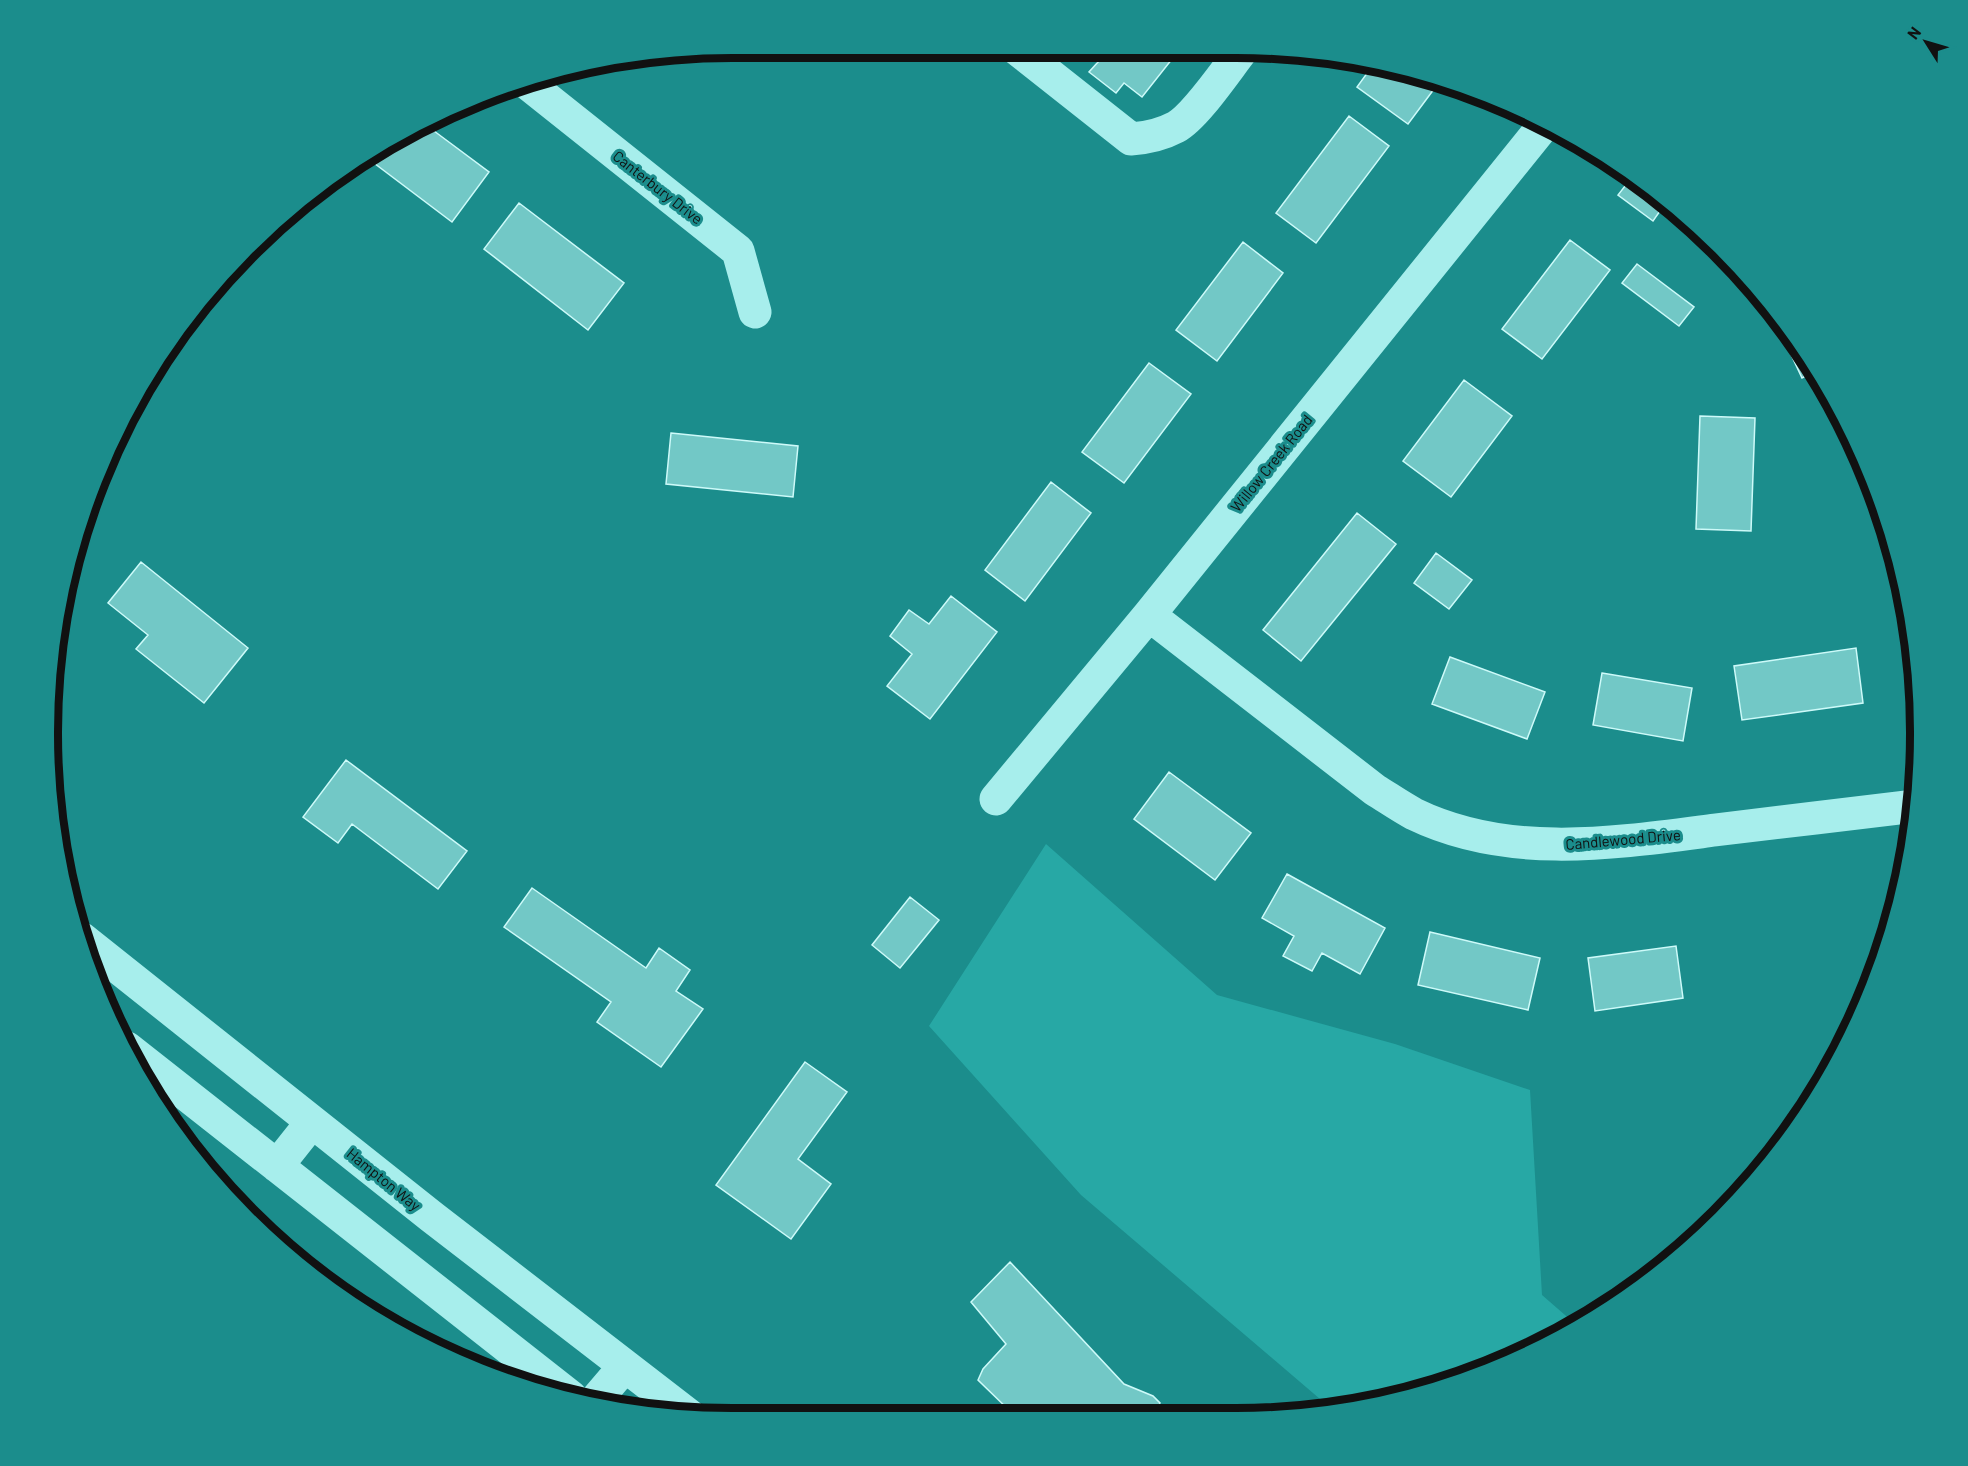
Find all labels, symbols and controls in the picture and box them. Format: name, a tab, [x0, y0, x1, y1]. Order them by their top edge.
north arrow	[1896, 12, 1956, 72]
text: N	[1903, 23, 1924, 43]
street label: Canterbury Drive	[610, 146, 706, 228]
street label: Willow Creek Road	[1226, 411, 1316, 515]
street label: Candlewood Drive	[1565, 825, 1681, 853]
street label: Hampton Way	[344, 1144, 425, 1214]

